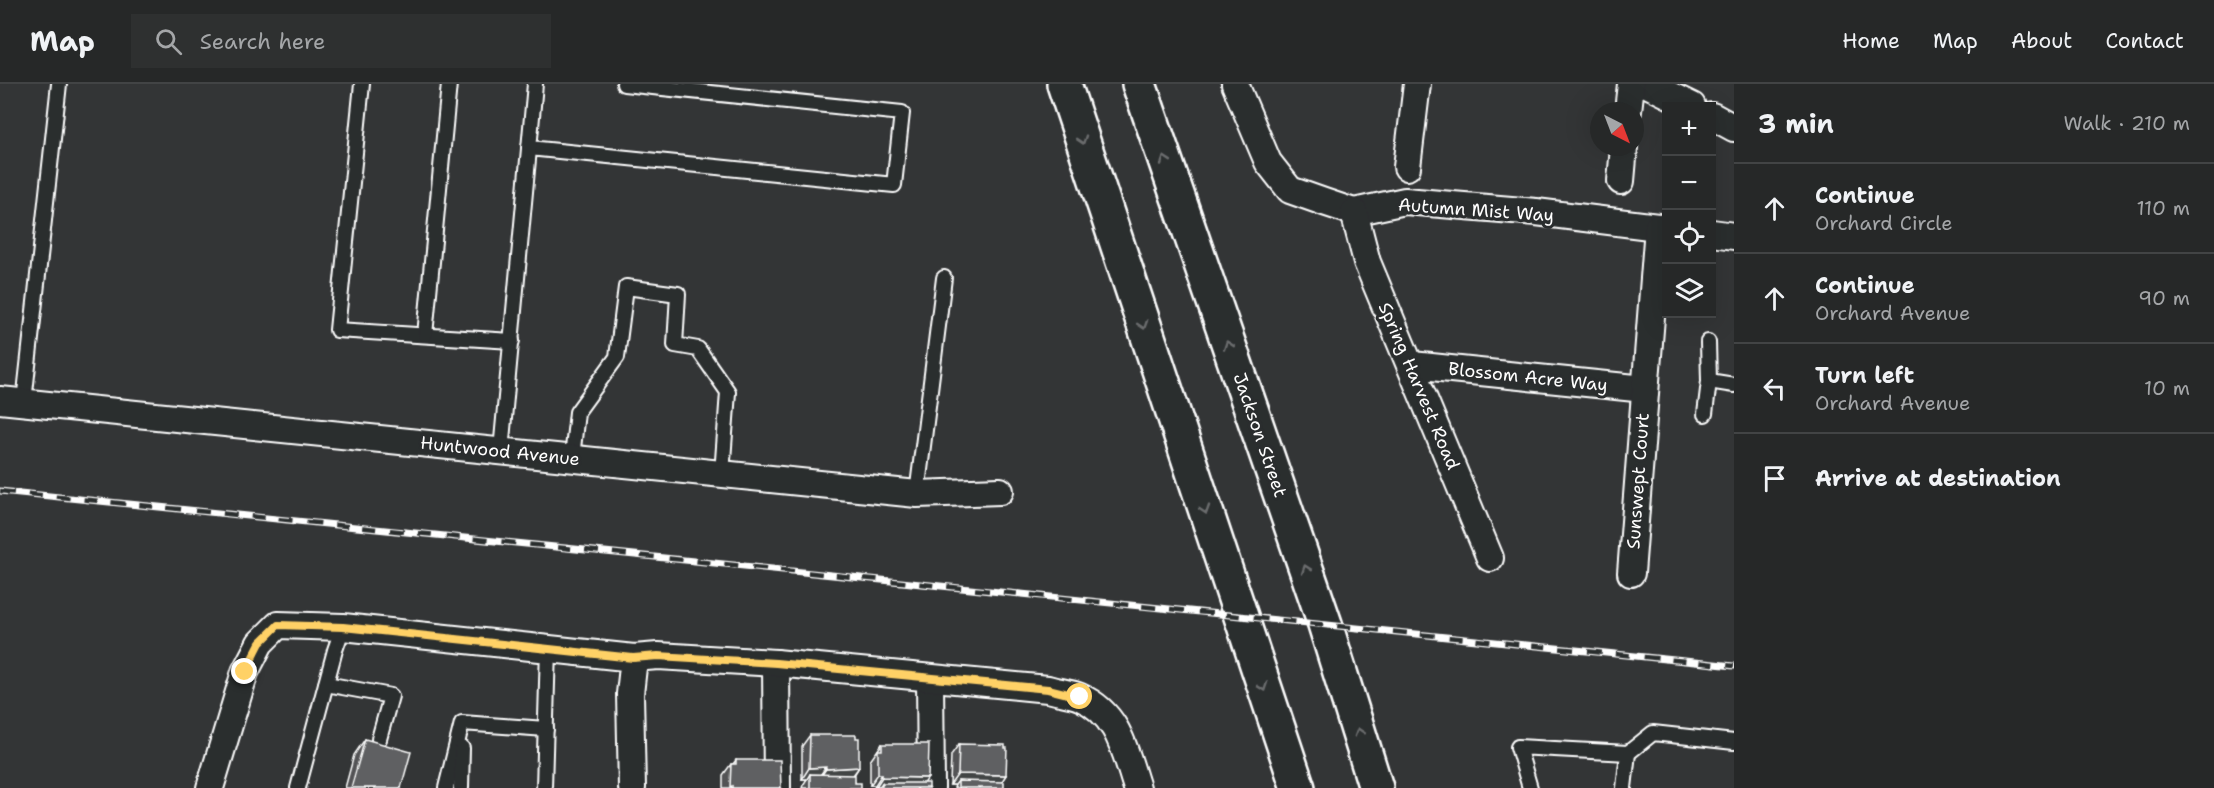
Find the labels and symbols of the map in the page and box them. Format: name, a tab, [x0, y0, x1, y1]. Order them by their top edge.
north arrow	[1590, 102, 1644, 156]
one-way arrow	[1075, 134, 1088, 145]
one-way arrow	[1160, 156, 1172, 166]
street label: Autumn Mist Way	[1397, 193, 1555, 227]
street label: Spring Harvest Road	[1373, 299, 1465, 473]
one-way arrow	[1136, 319, 1149, 330]
one-way arrow	[1223, 340, 1236, 351]
street label: Blossom Acre Way	[1447, 357, 1609, 397]
street label: Jackson Street	[1227, 370, 1293, 501]
street label: Sunswept Court	[1621, 412, 1655, 550]
street label: Huntwood Avenue	[419, 431, 581, 471]
one-way arrow	[1197, 504, 1210, 515]
one-way arrow	[1300, 564, 1313, 575]
route end	[231, 658, 257, 684]
one-way arrow	[1256, 681, 1269, 692]
route start	[1066, 683, 1092, 709]
one-way arrow	[1353, 727, 1366, 738]

